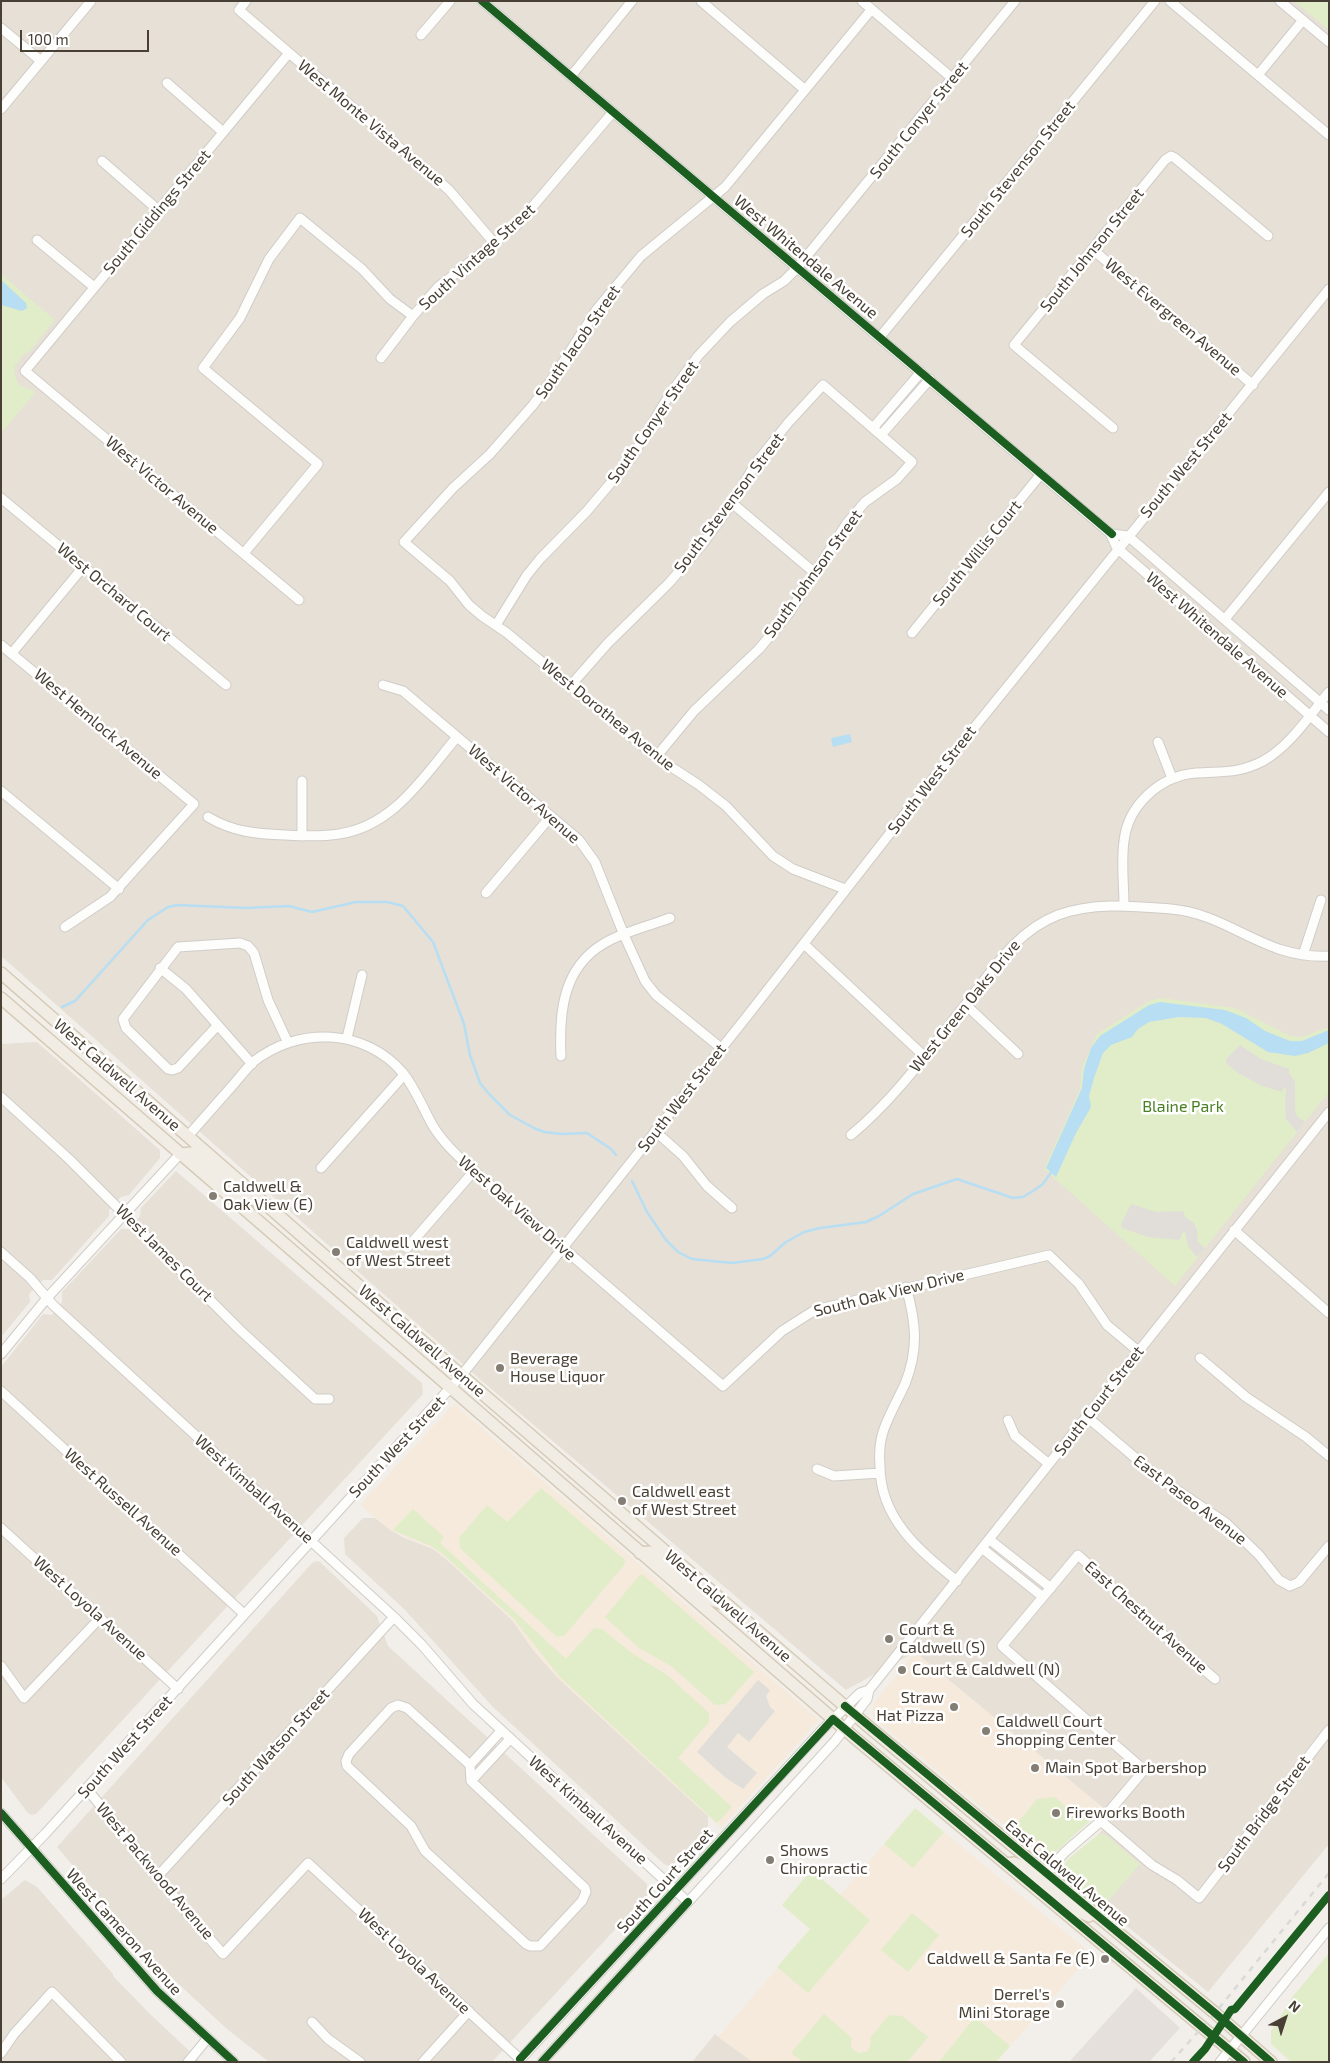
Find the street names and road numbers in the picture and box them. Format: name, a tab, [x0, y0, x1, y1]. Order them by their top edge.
street label: West Monte Vista Avenue	[294, 56, 448, 190]
street label: South Conyer Street	[866, 58, 972, 182]
street label: South Stevenson Street	[957, 97, 1079, 241]
street label: South Giddings Street	[99, 146, 215, 278]
street label: South Johnson Street	[1036, 184, 1148, 316]
street label: West Whitendale Avenue	[730, 191, 882, 323]
street label: South Vintage Street	[415, 200, 539, 314]
street label: West Evergreen Avenue	[1101, 254, 1245, 380]
street label: South Jacob Street	[532, 281, 624, 403]
street label: South Conyer Street	[604, 357, 702, 487]
street label: South West Street	[1136, 408, 1236, 522]
street label: South Stevenson Street	[670, 429, 788, 577]
street label: West Victor Avenue	[102, 432, 222, 538]
street label: South Willis Court	[929, 496, 1025, 610]
street label: South Johnson Street	[760, 506, 866, 642]
street label: West Orchard Court	[53, 539, 175, 645]
street label: West Whitendale Avenue	[1142, 568, 1292, 702]
street label: West Dorothea Avenue	[537, 655, 679, 775]
street label: West Hemlock Avenue	[30, 665, 166, 783]
street label: South West Street	[884, 722, 980, 838]
street label: West Victor Avenue	[464, 740, 584, 848]
street label: West Green Oaks Drive	[906, 936, 1024, 1076]
street label: West Caldwell Avenue	[50, 1015, 184, 1135]
street label: South West Street	[634, 1040, 730, 1156]
street label: West Oak View Drive	[454, 1152, 580, 1264]
street label: West James Court	[111, 1200, 217, 1306]
street label: South Oak View Drive	[812, 1265, 966, 1321]
street label: West Caldwell Avenue	[355, 1281, 489, 1401]
street label: South Court Street	[1050, 1342, 1148, 1460]
street label: South West Street	[345, 1392, 449, 1502]
street label: West Kimball Avenue	[191, 1431, 317, 1547]
street label: West Russell Avenue	[60, 1444, 186, 1560]
street label: East Paseo Avenue	[1130, 1451, 1250, 1549]
street label: West Caldwell Avenue	[661, 1546, 795, 1666]
street label: West Loyola Avenue	[29, 1552, 151, 1664]
street label: East Chestnut Avenue	[1081, 1557, 1211, 1677]
street label: South Watson Street	[218, 1685, 334, 1809]
street label: South West Street	[74, 1692, 176, 1802]
street label: West Kimball Avenue	[525, 1752, 651, 1868]
street label: South Bridge Street	[1214, 1752, 1314, 1876]
street label: West Packwood Avenue	[92, 1799, 218, 1943]
street label: East Caldwell Avenue	[1001, 1816, 1133, 1930]
street label: South Court Street	[613, 1825, 717, 1937]
street label: West Cameron Avenue	[62, 1865, 186, 1999]
street label: West Loyola Avenue	[354, 1904, 474, 2018]

